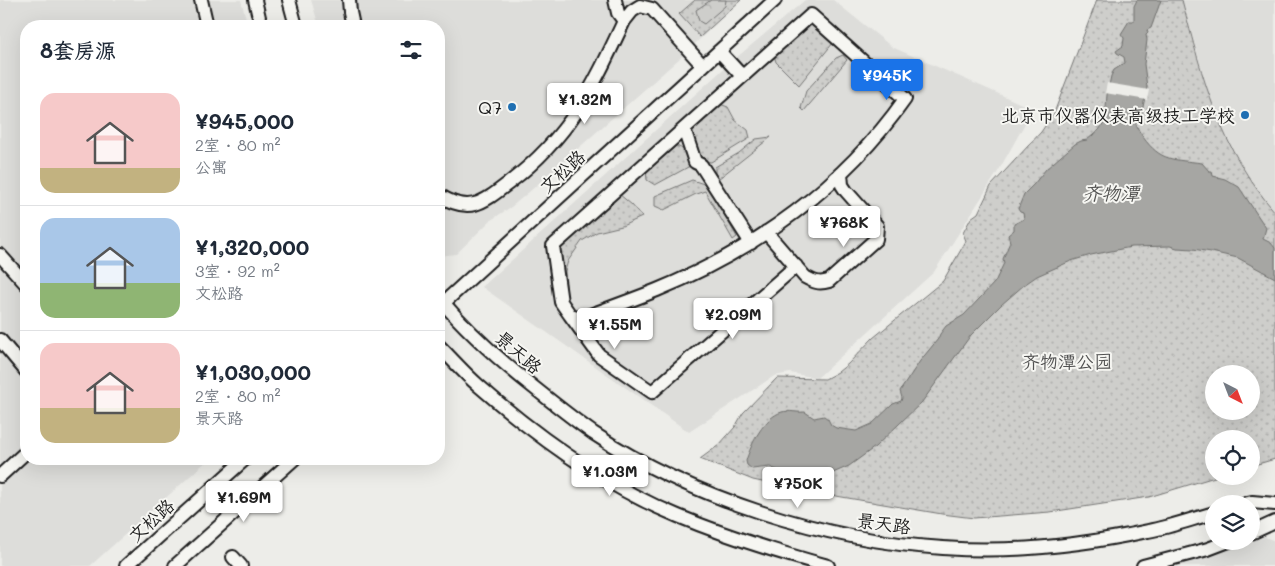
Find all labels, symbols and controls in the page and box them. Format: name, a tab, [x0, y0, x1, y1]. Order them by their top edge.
text: 8套房源	[40, 36, 116, 63]
icon: filters	[397, 36, 425, 64]
pin: ¥945K	[852, 58, 922, 101]
text: ¥945K	[862, 64, 912, 85]
pin: ¥1.32M	[544, 82, 626, 125]
text: ¥1.32M	[558, 88, 612, 109]
place label: Q7	[478, 95, 502, 119]
marker: Q7	[506, 101, 518, 113]
place label: 北京市仪器仪表高级技工学校	[1001, 103, 1235, 127]
text: ¥945,000	[195, 107, 294, 134]
marker: 北京市仪器仪表高级技工学校	[1239, 109, 1251, 121]
icon: home	[80, 113, 140, 173]
text: 2室 · 80 m²	[195, 134, 281, 155]
street label: 文松路	[534, 144, 590, 198]
text: 公寓	[195, 156, 227, 177]
water label: 齐物潭	[1082, 180, 1141, 205]
pin: ¥768K	[809, 206, 879, 248]
text: ¥768K	[819, 211, 869, 232]
text: ¥1,320,000	[195, 233, 309, 260]
icon: home	[80, 238, 140, 298]
text: 3室 · 92 m²	[195, 260, 280, 281]
text: 文松路	[195, 282, 243, 303]
pin: ¥2.09M	[692, 298, 774, 340]
text: ¥2.09M	[704, 303, 762, 324]
pin: ¥1.55M	[574, 308, 656, 350]
text: ¥1.55M	[588, 313, 642, 334]
street label: 景天路	[491, 325, 547, 379]
park label: 齐物潭公园	[1022, 349, 1112, 373]
text: ¥1,030,000	[195, 358, 311, 385]
icon: home	[80, 363, 140, 423]
north arrow	[1205, 365, 1260, 420]
map controls	[1205, 365, 1260, 550]
text: 2室 · 80 m²	[195, 385, 281, 406]
text: 景天路	[195, 407, 243, 428]
button: locate	[1205, 430, 1260, 485]
pin: ¥1.03M	[569, 454, 651, 497]
text: ¥1.03M	[582, 460, 638, 481]
pin: ¥750K	[763, 466, 833, 509]
text: ¥750K	[773, 472, 823, 493]
pin: ¥1.69M	[203, 480, 285, 523]
text: ¥1.69M	[217, 486, 271, 507]
street label: 文松路	[123, 493, 179, 547]
button: layers	[1205, 495, 1260, 550]
street label: 景天路	[856, 507, 912, 539]

